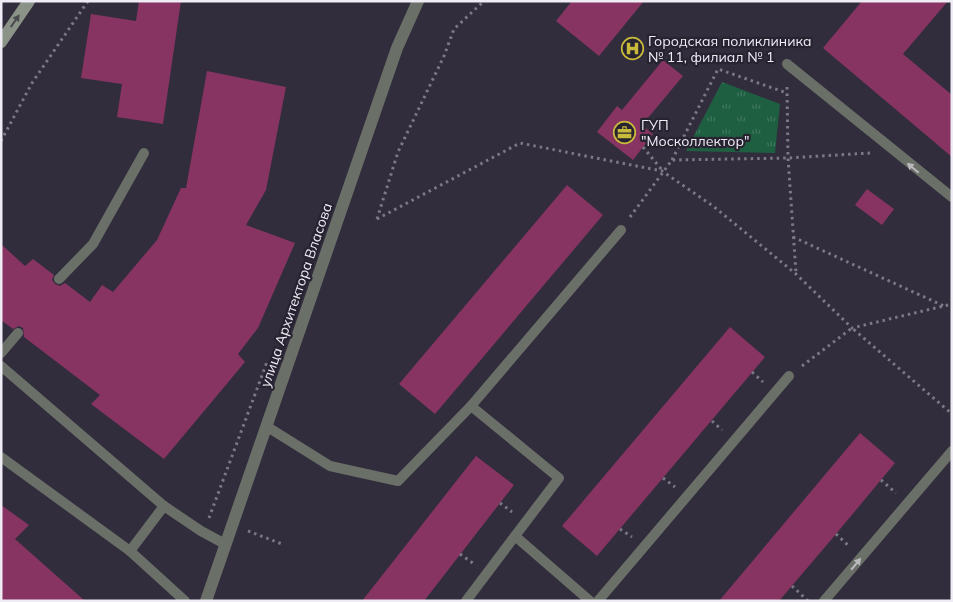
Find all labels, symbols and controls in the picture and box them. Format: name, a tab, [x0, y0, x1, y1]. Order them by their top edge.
one-way arrow	[10, 15, 20, 28]
place label: Городская поликлиника № 11, филиал № 1	[648, 32, 812, 66]
hospital icon: Городская поликлиника № 11, филиал № 1	[620, 37, 644, 61]
place label: ГУП "Москоллектор"	[641, 116, 749, 150]
office icon: ГУП "Москоллектор"	[613, 121, 637, 145]
one-way arrow	[907, 162, 920, 173]
street label: улица Архитектора Власова	[256, 200, 336, 390]
one-way arrow	[850, 557, 861, 570]

